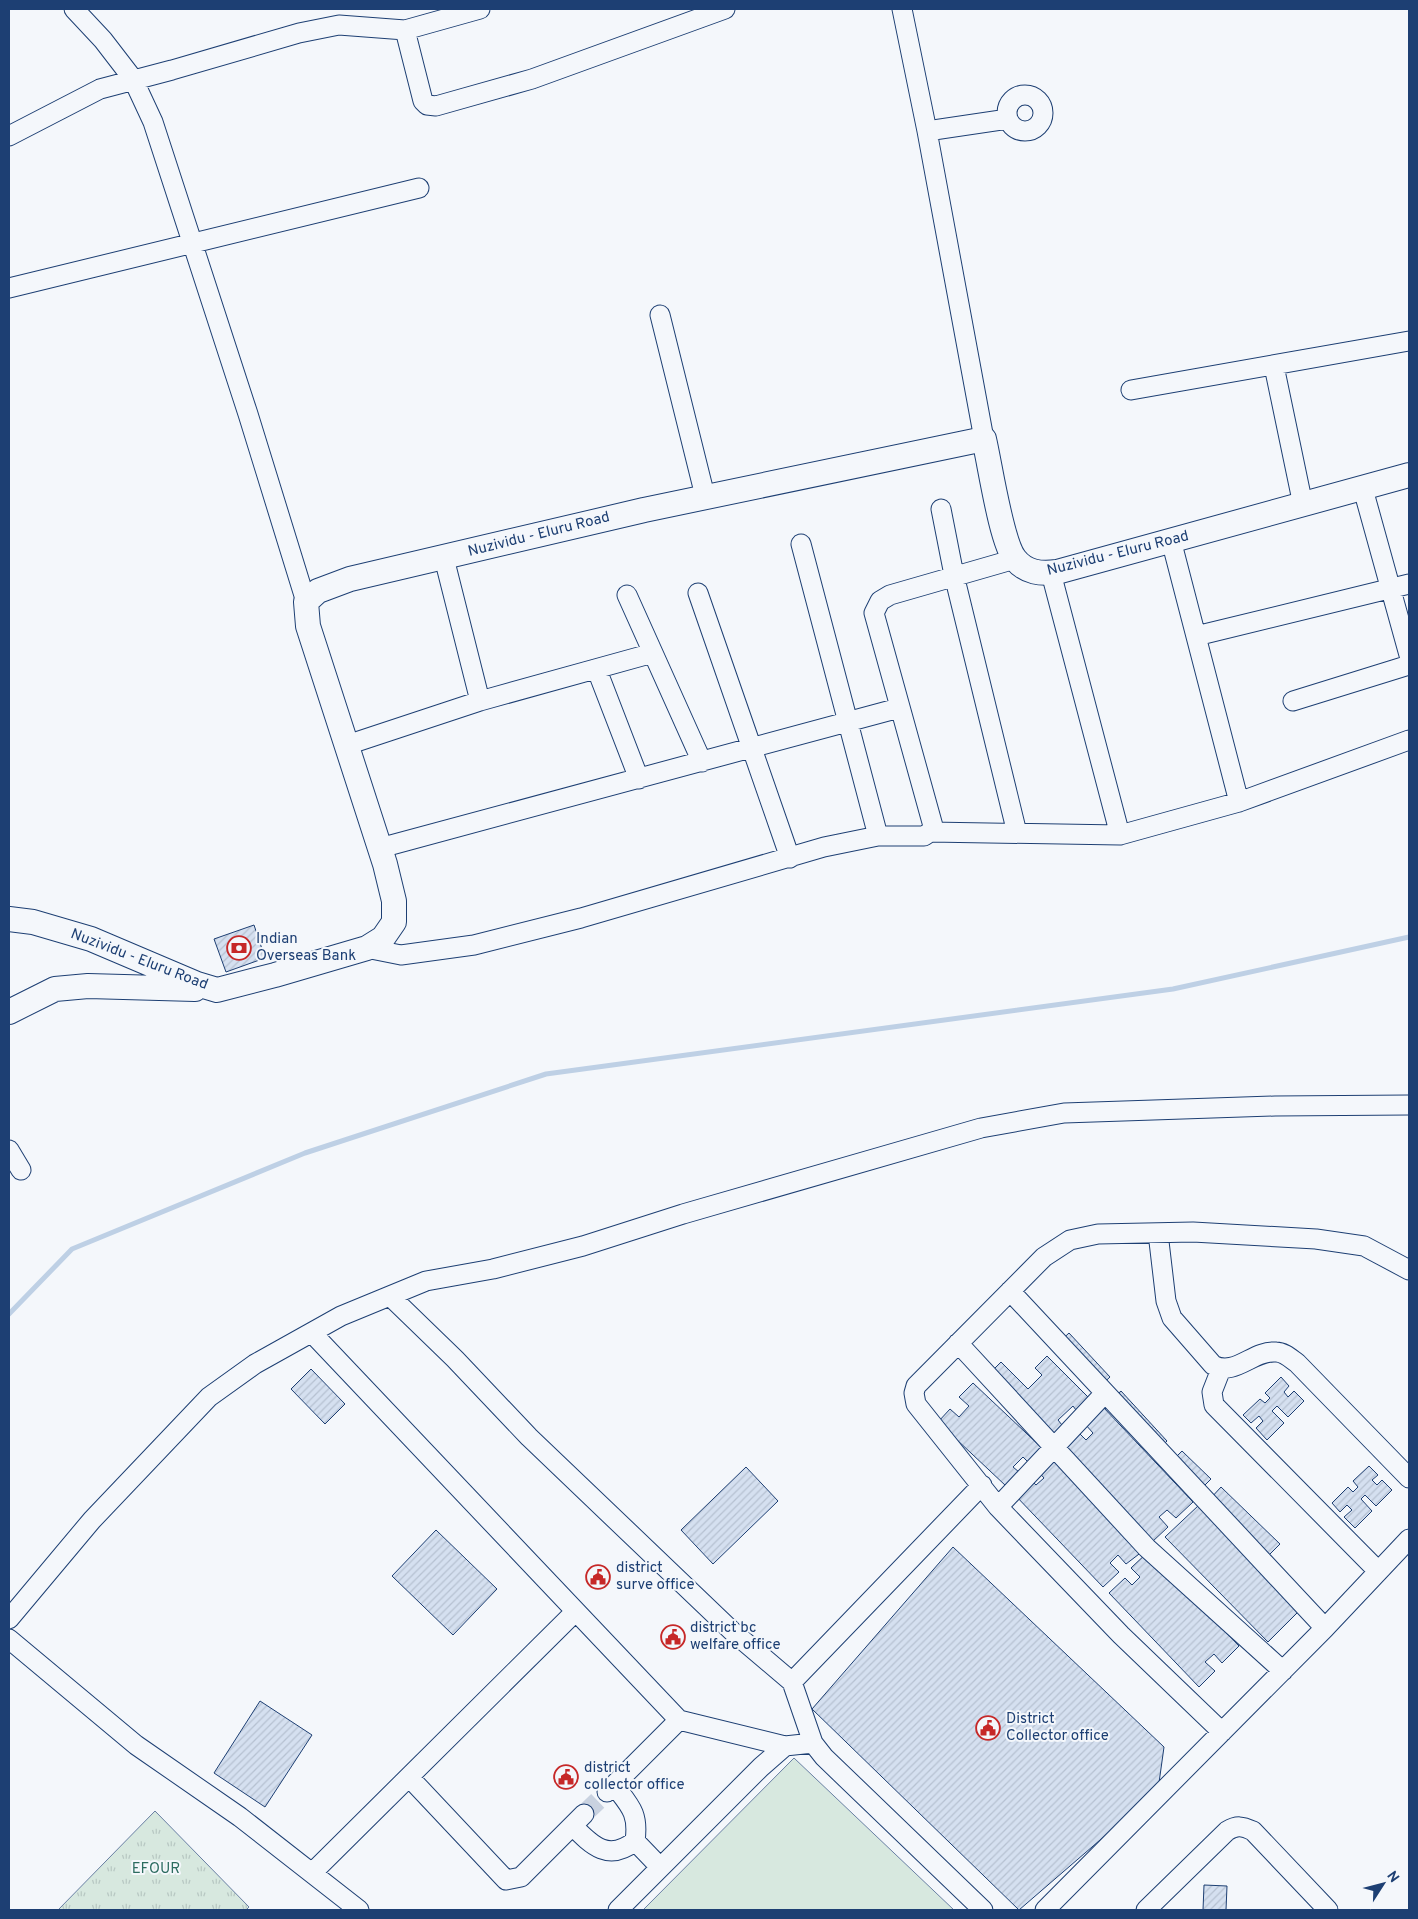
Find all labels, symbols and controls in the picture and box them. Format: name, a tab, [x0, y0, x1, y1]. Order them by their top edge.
street label: Nuzividu - Eluru Road	[466, 508, 612, 562]
street label: Nuzividu - Eluru Road	[1045, 527, 1191, 581]
street label: Nuzividu - Eluru Road	[68, 925, 210, 995]
place label: Indian Overseas Bank	[256, 930, 356, 966]
bank icon: Indian Overseas Bank	[226, 935, 252, 961]
place label: district surve office	[616, 1559, 695, 1595]
public building icon: district surve office	[585, 1564, 611, 1590]
place label: district bc welfare office	[690, 1619, 781, 1655]
public building icon: district bc welfare office	[660, 1624, 686, 1650]
place label: District Collector office	[1006, 1710, 1109, 1746]
public building icon: District Collector office	[975, 1715, 1001, 1741]
place label: district collector office	[584, 1759, 685, 1795]
public building icon: district collector office	[553, 1764, 579, 1790]
north arrow	[1358, 1859, 1408, 1909]
park label: EFOUR	[132, 1860, 180, 1879]
text: N	[1382, 1868, 1402, 1886]

